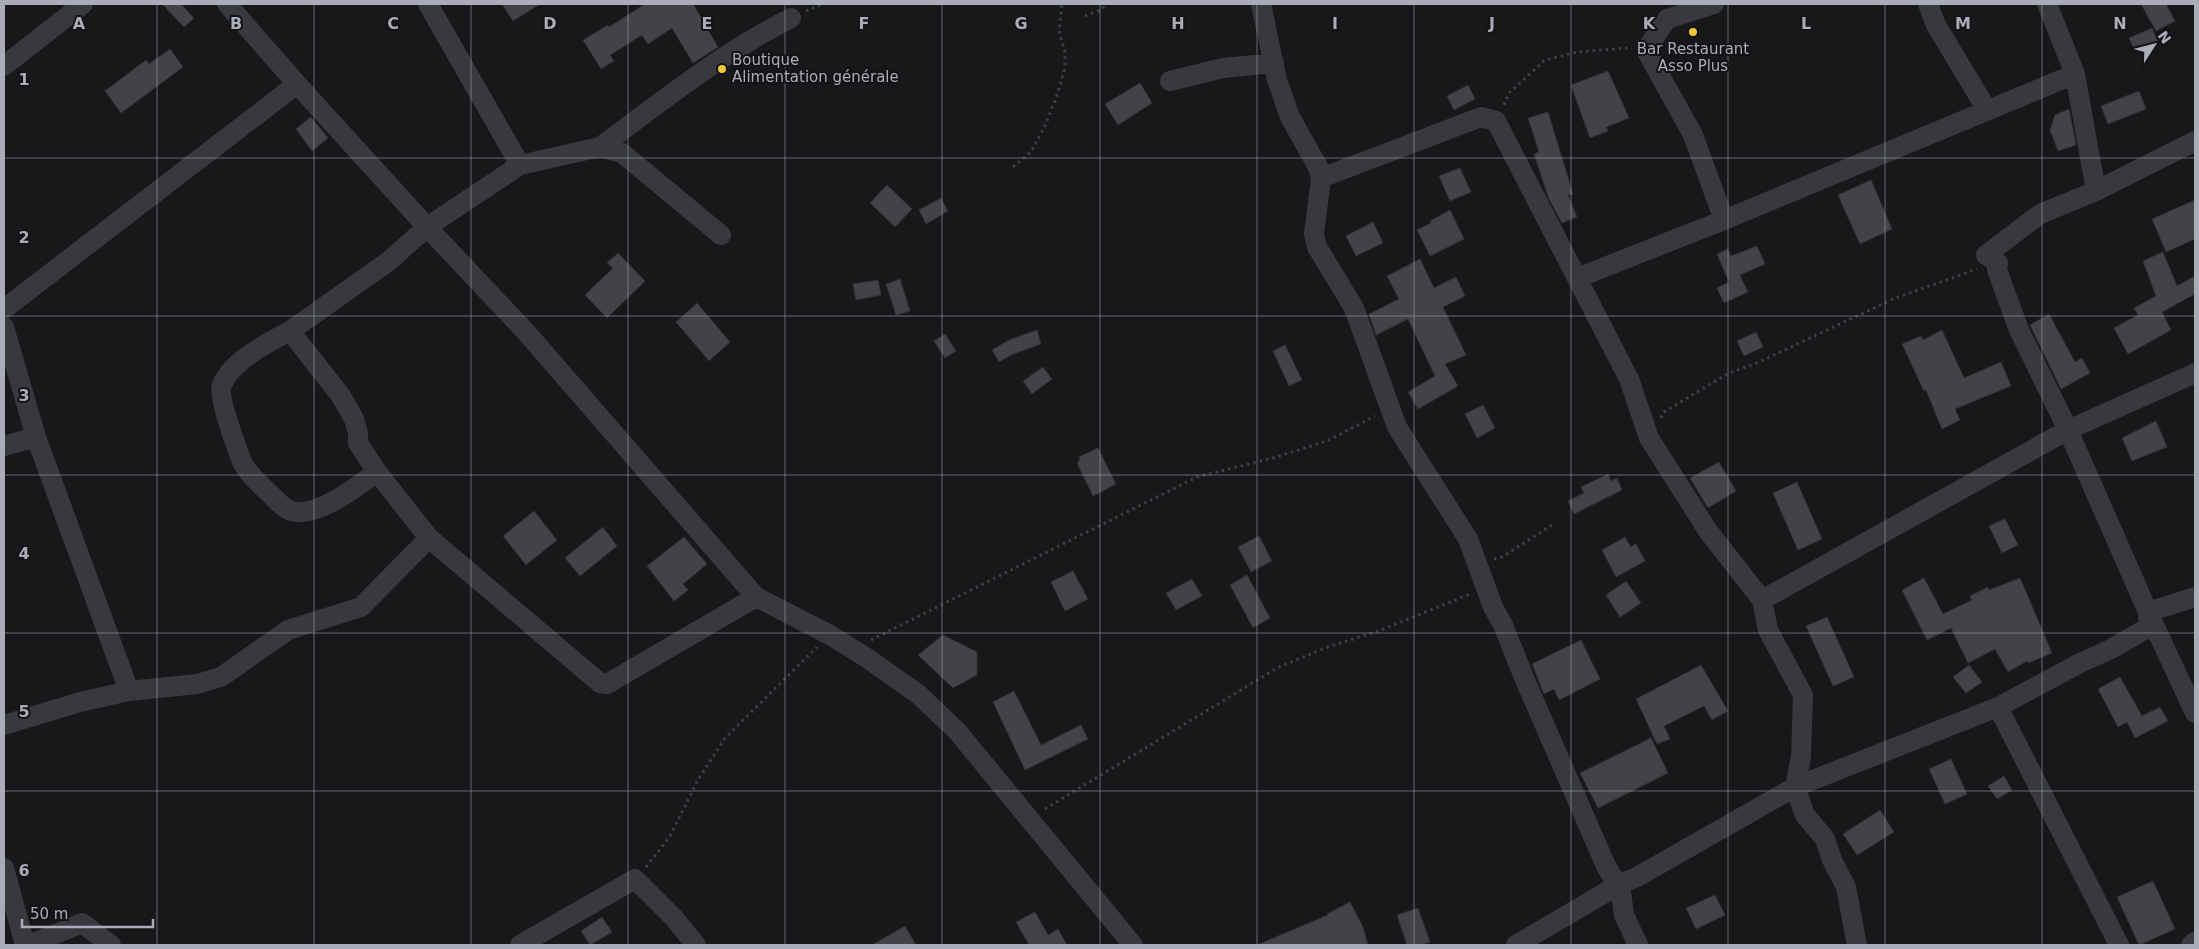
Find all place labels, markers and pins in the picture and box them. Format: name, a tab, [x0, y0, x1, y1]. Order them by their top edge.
marker: Bar Restaurant Asso Plus	[1687, 26, 1699, 38]
place label: Bar Restaurant Asso Plus	[1637, 40, 1749, 75]
place label: Boutique Alimentation générale	[732, 51, 899, 86]
marker: Boutique Alimentation générale	[716, 63, 728, 75]

